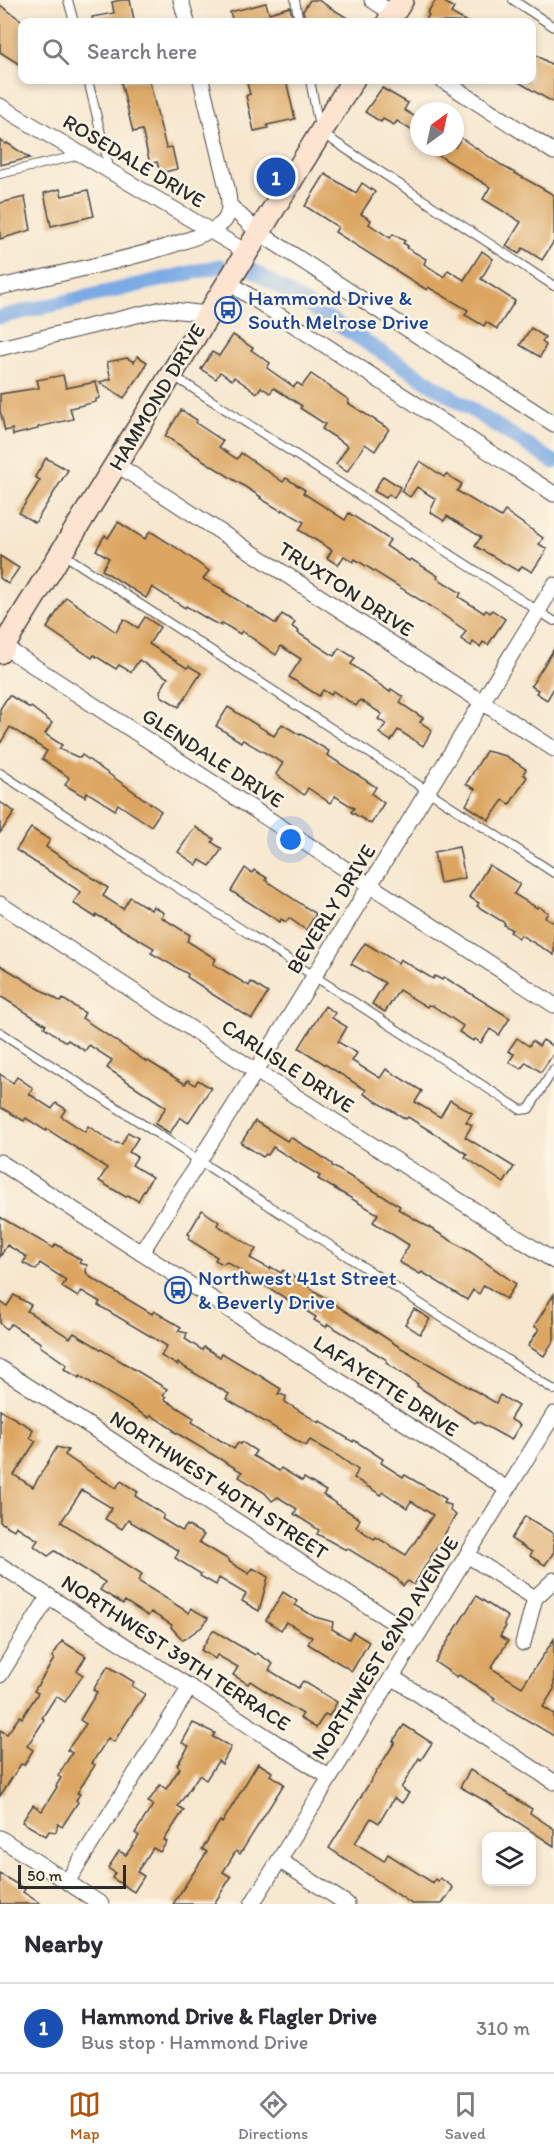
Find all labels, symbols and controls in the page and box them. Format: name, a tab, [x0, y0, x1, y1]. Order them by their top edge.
search box	[18, 18, 536, 84]
icon: search	[39, 35, 72, 68]
text: Search here	[87, 38, 197, 65]
north arrow	[410, 102, 464, 156]
street label: ROSEDALE DRIVE	[59, 108, 210, 213]
pin: 1	[256, 154, 296, 200]
place label: Hammond Drive & South Melrose Drive	[248, 285, 429, 334]
bus stop icon: Hammond Drive & South Melrose Drive	[213, 295, 243, 325]
street label: HAMMOND DRIVE	[103, 319, 210, 475]
street label: TRUXTON DRIVE	[274, 536, 419, 642]
street label: GLENDALE DRIVE	[138, 703, 289, 813]
your location	[276, 825, 305, 854]
street label: BEVERLY DRIVE	[281, 839, 381, 978]
street label: CARLISLE DRIVE	[217, 1013, 360, 1118]
place label: Northwest 41st Street & Beverly Drive	[198, 1265, 397, 1314]
bus stop icon: Northwest 41st Street & Beverly Drive	[163, 1275, 193, 1305]
street label: LAFAYETTE DRIVE	[309, 1329, 463, 1442]
street label: NORTHWEST 40TH STREET	[106, 1405, 333, 1565]
street label: NORTHWEST 62ND AVENUE	[306, 1532, 464, 1764]
street label: NORTHWEST 39TH TERRACE	[57, 1569, 296, 1736]
map controls	[482, 1832, 536, 1886]
button: layers	[482, 1832, 536, 1886]
scale bar	[18, 1862, 126, 1890]
text: 50 m	[27, 1866, 62, 1885]
text: Nearby	[24, 1927, 103, 1959]
text: Hammond Drive & Flagler Drive	[81, 2003, 377, 2030]
text: 1	[39, 2016, 48, 2040]
text: 310 m	[476, 2016, 530, 2040]
text: Bus stop · Hammond Drive	[81, 2030, 308, 2054]
tab: Map	[68, 2088, 101, 2143]
tab: Directions	[238, 2088, 308, 2143]
tab: Saved	[445, 2088, 486, 2143]

